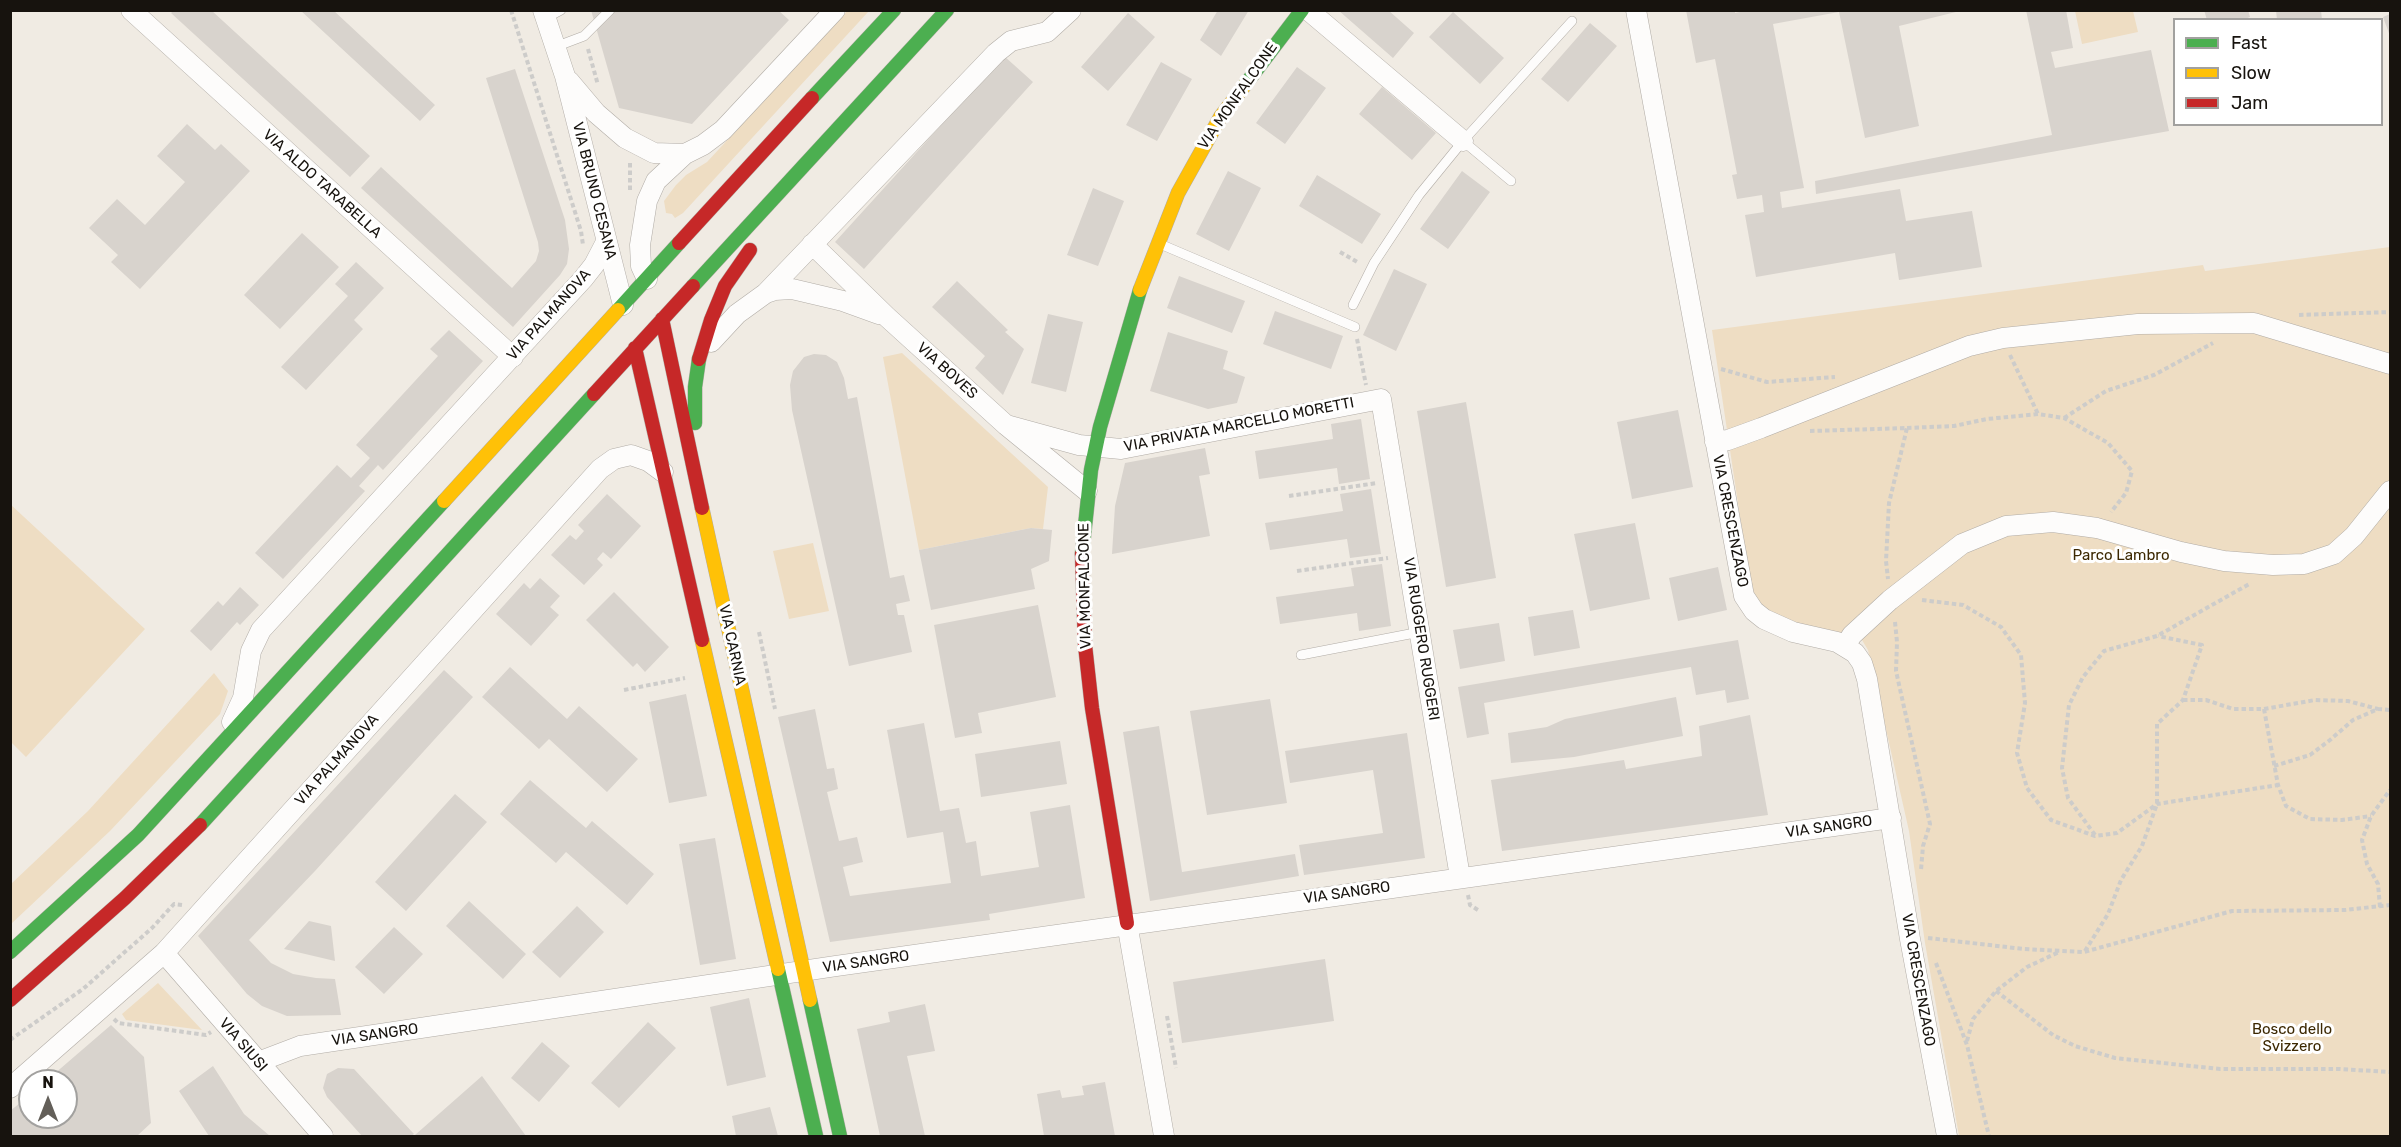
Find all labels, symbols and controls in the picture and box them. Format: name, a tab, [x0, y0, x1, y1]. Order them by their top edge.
legend	[2173, 18, 2383, 126]
text: Fast	[2231, 32, 2267, 54]
street label: VIA MONFALCONE	[1194, 39, 1282, 153]
text: Slow	[2231, 62, 2271, 84]
text: Jam	[2231, 92, 2268, 114]
street label: VIA BRUNO CESANA	[568, 120, 620, 262]
street label: VIA ALDO TARABELLA	[259, 126, 385, 242]
street label: VIA PALMANOVA	[503, 266, 595, 364]
street label: VIA BOVES	[913, 339, 981, 403]
street label: VIA PRIVATA MARCELLO MORETTI	[1122, 394, 1356, 456]
street label: VIA CRESCENZAGO	[1708, 453, 1752, 589]
street label: VIA MONFALCONE	[1075, 523, 1095, 649]
park label: Parco Lambro	[2072, 547, 2170, 565]
street label: VIA RUGGERO RUGGERI	[1399, 556, 1443, 722]
street label: VIA CARNIA	[715, 603, 749, 687]
street label: VIA PALMANOVA	[291, 711, 383, 809]
street label: VIA SANGRO	[1784, 812, 1874, 842]
street label: VIA SANGRO	[1302, 878, 1392, 908]
street label: VIA CRESCENZAGO	[1897, 912, 1939, 1048]
street label: VIA SANGRO	[821, 947, 911, 977]
street label: VIA SIUSI	[215, 1015, 271, 1075]
street label: VIA SANGRO	[330, 1020, 420, 1050]
park label: Bosco dello Svizzero	[2252, 1021, 2332, 1056]
north arrow	[18, 1069, 78, 1129]
text: N	[42, 1073, 54, 1092]

